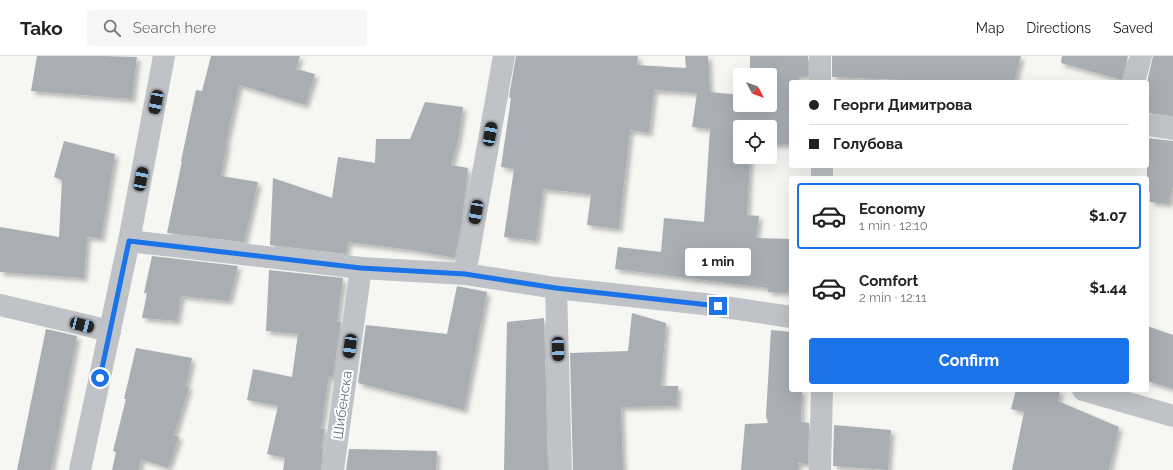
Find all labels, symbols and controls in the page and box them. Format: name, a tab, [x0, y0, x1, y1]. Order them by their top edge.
search box	[87, 10, 367, 46]
text: Tako	[20, 17, 63, 39]
icon: search	[101, 17, 123, 39]
text: Search here	[133, 19, 216, 37]
text: Map	[976, 20, 1004, 36]
text: Directions	[1026, 20, 1091, 36]
text: Saved	[1113, 20, 1153, 36]
north arrow	[733, 68, 777, 112]
map controls	[733, 68, 777, 164]
car	[148, 89, 164, 115]
text: Георги Димитрова	[833, 96, 972, 114]
button: locate	[733, 120, 777, 164]
car	[482, 121, 498, 147]
text: Голубова	[833, 135, 903, 153]
car	[133, 166, 149, 192]
icon: car	[811, 198, 847, 234]
car	[468, 199, 484, 225]
text: Economy	[859, 200, 926, 218]
text: $1.07	[1089, 207, 1127, 225]
text: 1 min · 12:10	[859, 218, 928, 233]
callout: 1 min	[685, 248, 751, 276]
text: 1 min	[702, 254, 734, 269]
icon: car	[811, 270, 847, 306]
text: Comfort	[859, 272, 918, 290]
text: $1.44	[1090, 279, 1127, 297]
text: 2 min · 12:11	[859, 290, 926, 305]
route end	[709, 297, 727, 315]
car	[69, 316, 95, 334]
car	[342, 333, 358, 359]
car	[552, 337, 564, 361]
button: Confirm	[809, 338, 1129, 384]
route start	[91, 369, 109, 387]
street label: Шибенска	[329, 370, 355, 440]

